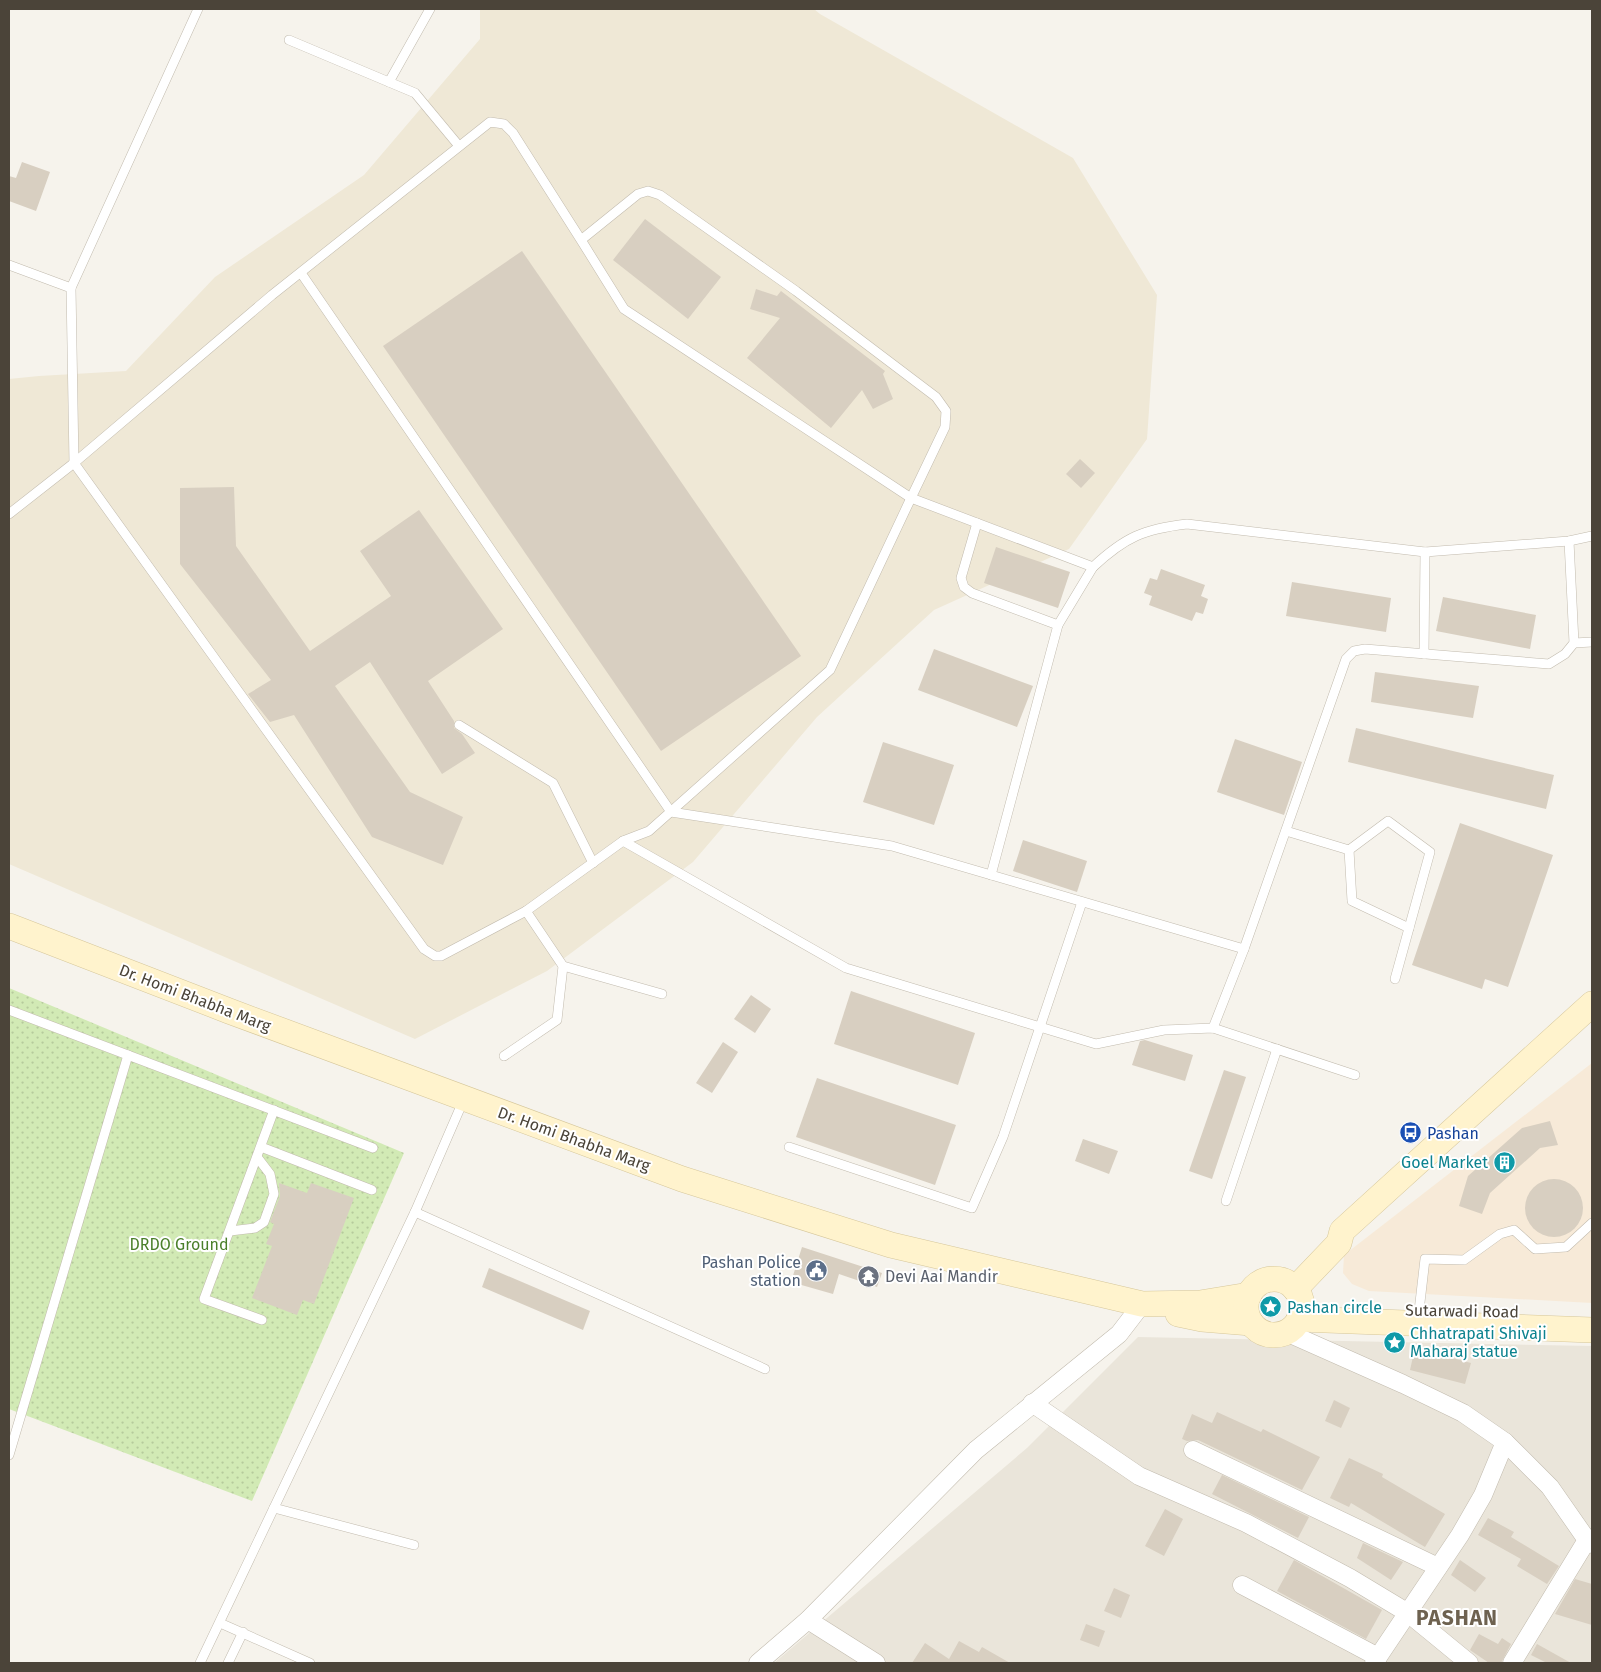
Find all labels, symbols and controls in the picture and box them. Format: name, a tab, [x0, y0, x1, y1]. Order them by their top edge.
street label: Dr. Homi Bhabha Marg	[116, 960, 274, 1036]
street label: Dr. Homi Bhabha Marg	[495, 1103, 654, 1176]
bus stop icon: Pashan	[1399, 1121, 1423, 1145]
place label: Pashan	[1427, 1124, 1479, 1143]
building icon: Goel Market	[1492, 1150, 1516, 1174]
place label: Goel Market	[1401, 1153, 1488, 1172]
park label: DRDO Ground	[130, 1235, 229, 1254]
place label: Pashan Police station	[701, 1253, 801, 1290]
public building icon: Pashan Police station	[805, 1259, 829, 1283]
temple icon: Devi Aai Mandir	[857, 1264, 881, 1288]
place label: Devi Aai Mandir	[885, 1267, 999, 1286]
place icon: Pashan circle	[1259, 1295, 1283, 1319]
place label: Pashan circle	[1287, 1298, 1382, 1317]
street label: Sutarwadi Road	[1405, 1301, 1519, 1321]
place label: Chhatrapati Shivaji Maharaj statue	[1410, 1324, 1547, 1361]
place icon: Chhatrapati Shivaji Maharaj statue	[1382, 1330, 1406, 1354]
district label: PASHAN	[1416, 1605, 1498, 1631]

